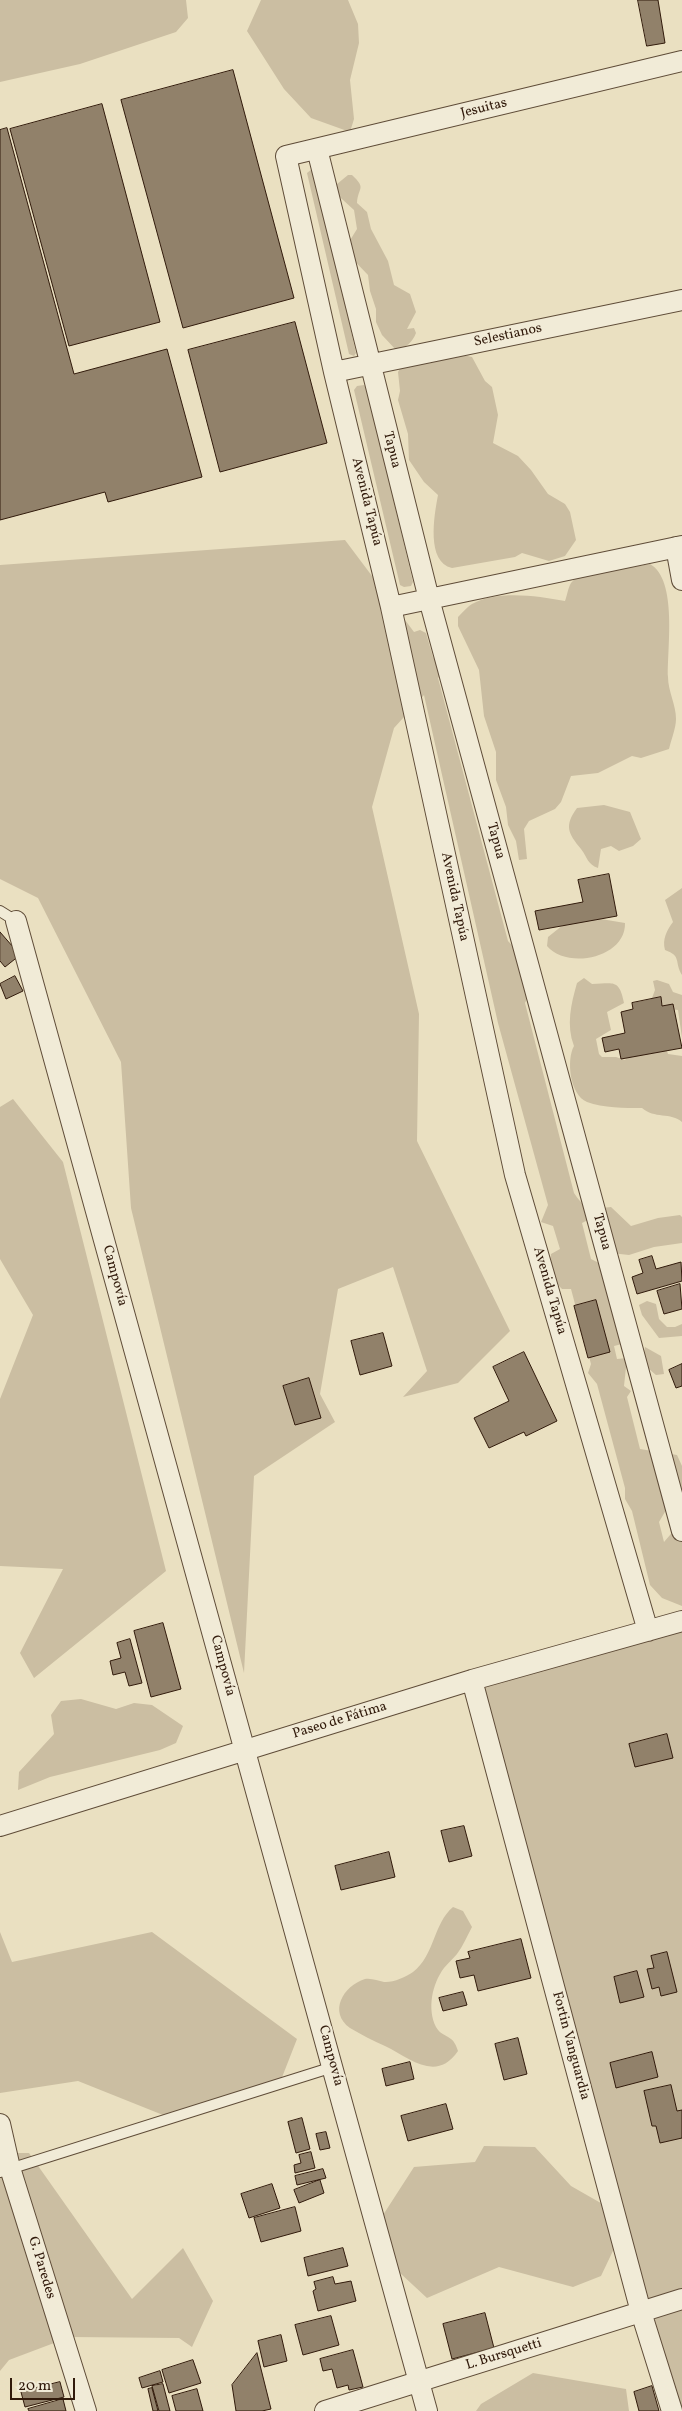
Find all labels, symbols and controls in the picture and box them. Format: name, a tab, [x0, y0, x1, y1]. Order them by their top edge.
street label: Jesuitas	[459, 95, 509, 123]
street label: Selestianos	[472, 321, 544, 351]
street label: Tapua	[378, 430, 404, 470]
street label: Avenida Tapúa	[347, 456, 385, 548]
street label: Tapua	[482, 821, 508, 861]
street label: Avenida Tapúa	[436, 851, 472, 943]
street label: Tapua	[588, 1212, 614, 1252]
street label: Campovía	[98, 1244, 130, 1308]
street label: Avenida Tapúa	[528, 1245, 570, 1337]
street label: Campovía	[206, 1634, 238, 1698]
street label: Paseo de Fátima	[291, 1699, 389, 1743]
street label: Fortin Vanguardia	[547, 1990, 593, 2102]
street label: Campovía	[314, 2024, 346, 2088]
street label: G. Paredes	[24, 2235, 58, 2301]
street label: L. Bursquetti	[464, 2335, 544, 2375]
scale bar	[12, 2368, 78, 2400]
text: 20 m	[18, 2376, 51, 2397]

